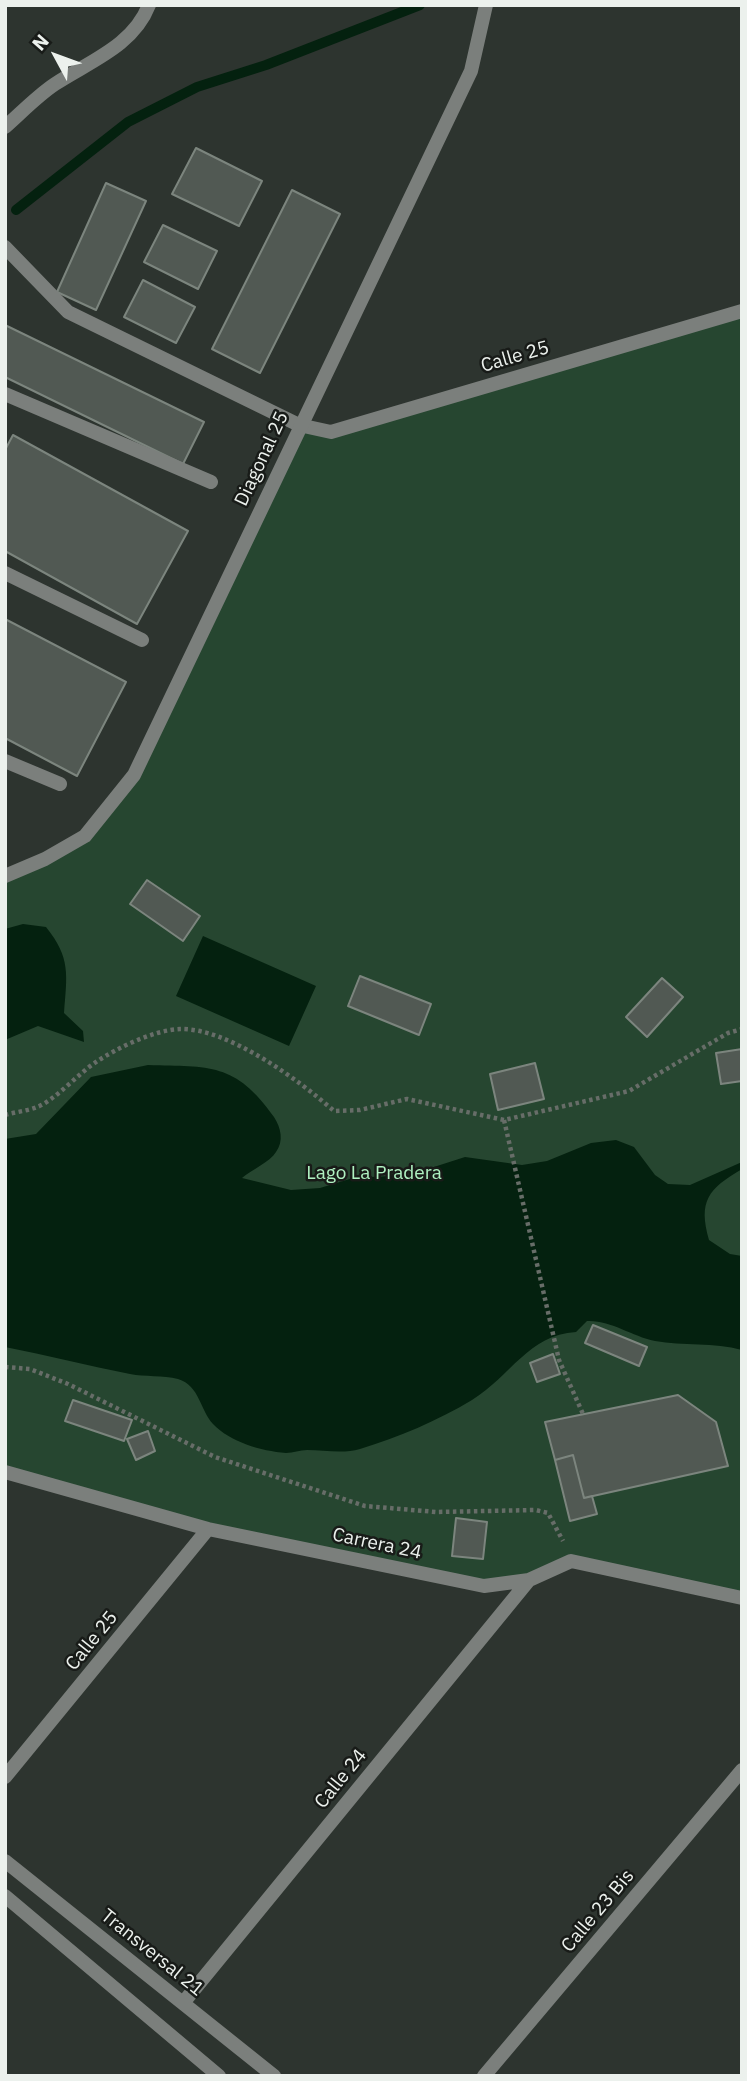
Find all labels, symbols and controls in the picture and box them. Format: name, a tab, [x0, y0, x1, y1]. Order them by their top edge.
north arrow	[21, 21, 91, 91]
text: N	[27, 29, 54, 55]
street label: Calle 25	[478, 336, 552, 378]
street label: Diagonal 25	[230, 408, 294, 510]
park label: Lago La Pradera	[306, 1163, 442, 1185]
street label: Carrera 24	[330, 1523, 424, 1565]
street label: Calle 25	[61, 1607, 123, 1675]
street label: Calle 24	[310, 1745, 372, 1813]
street label: Calle 23 Bis	[557, 1865, 639, 1957]
street label: Transversal 21	[96, 1905, 208, 2001]

